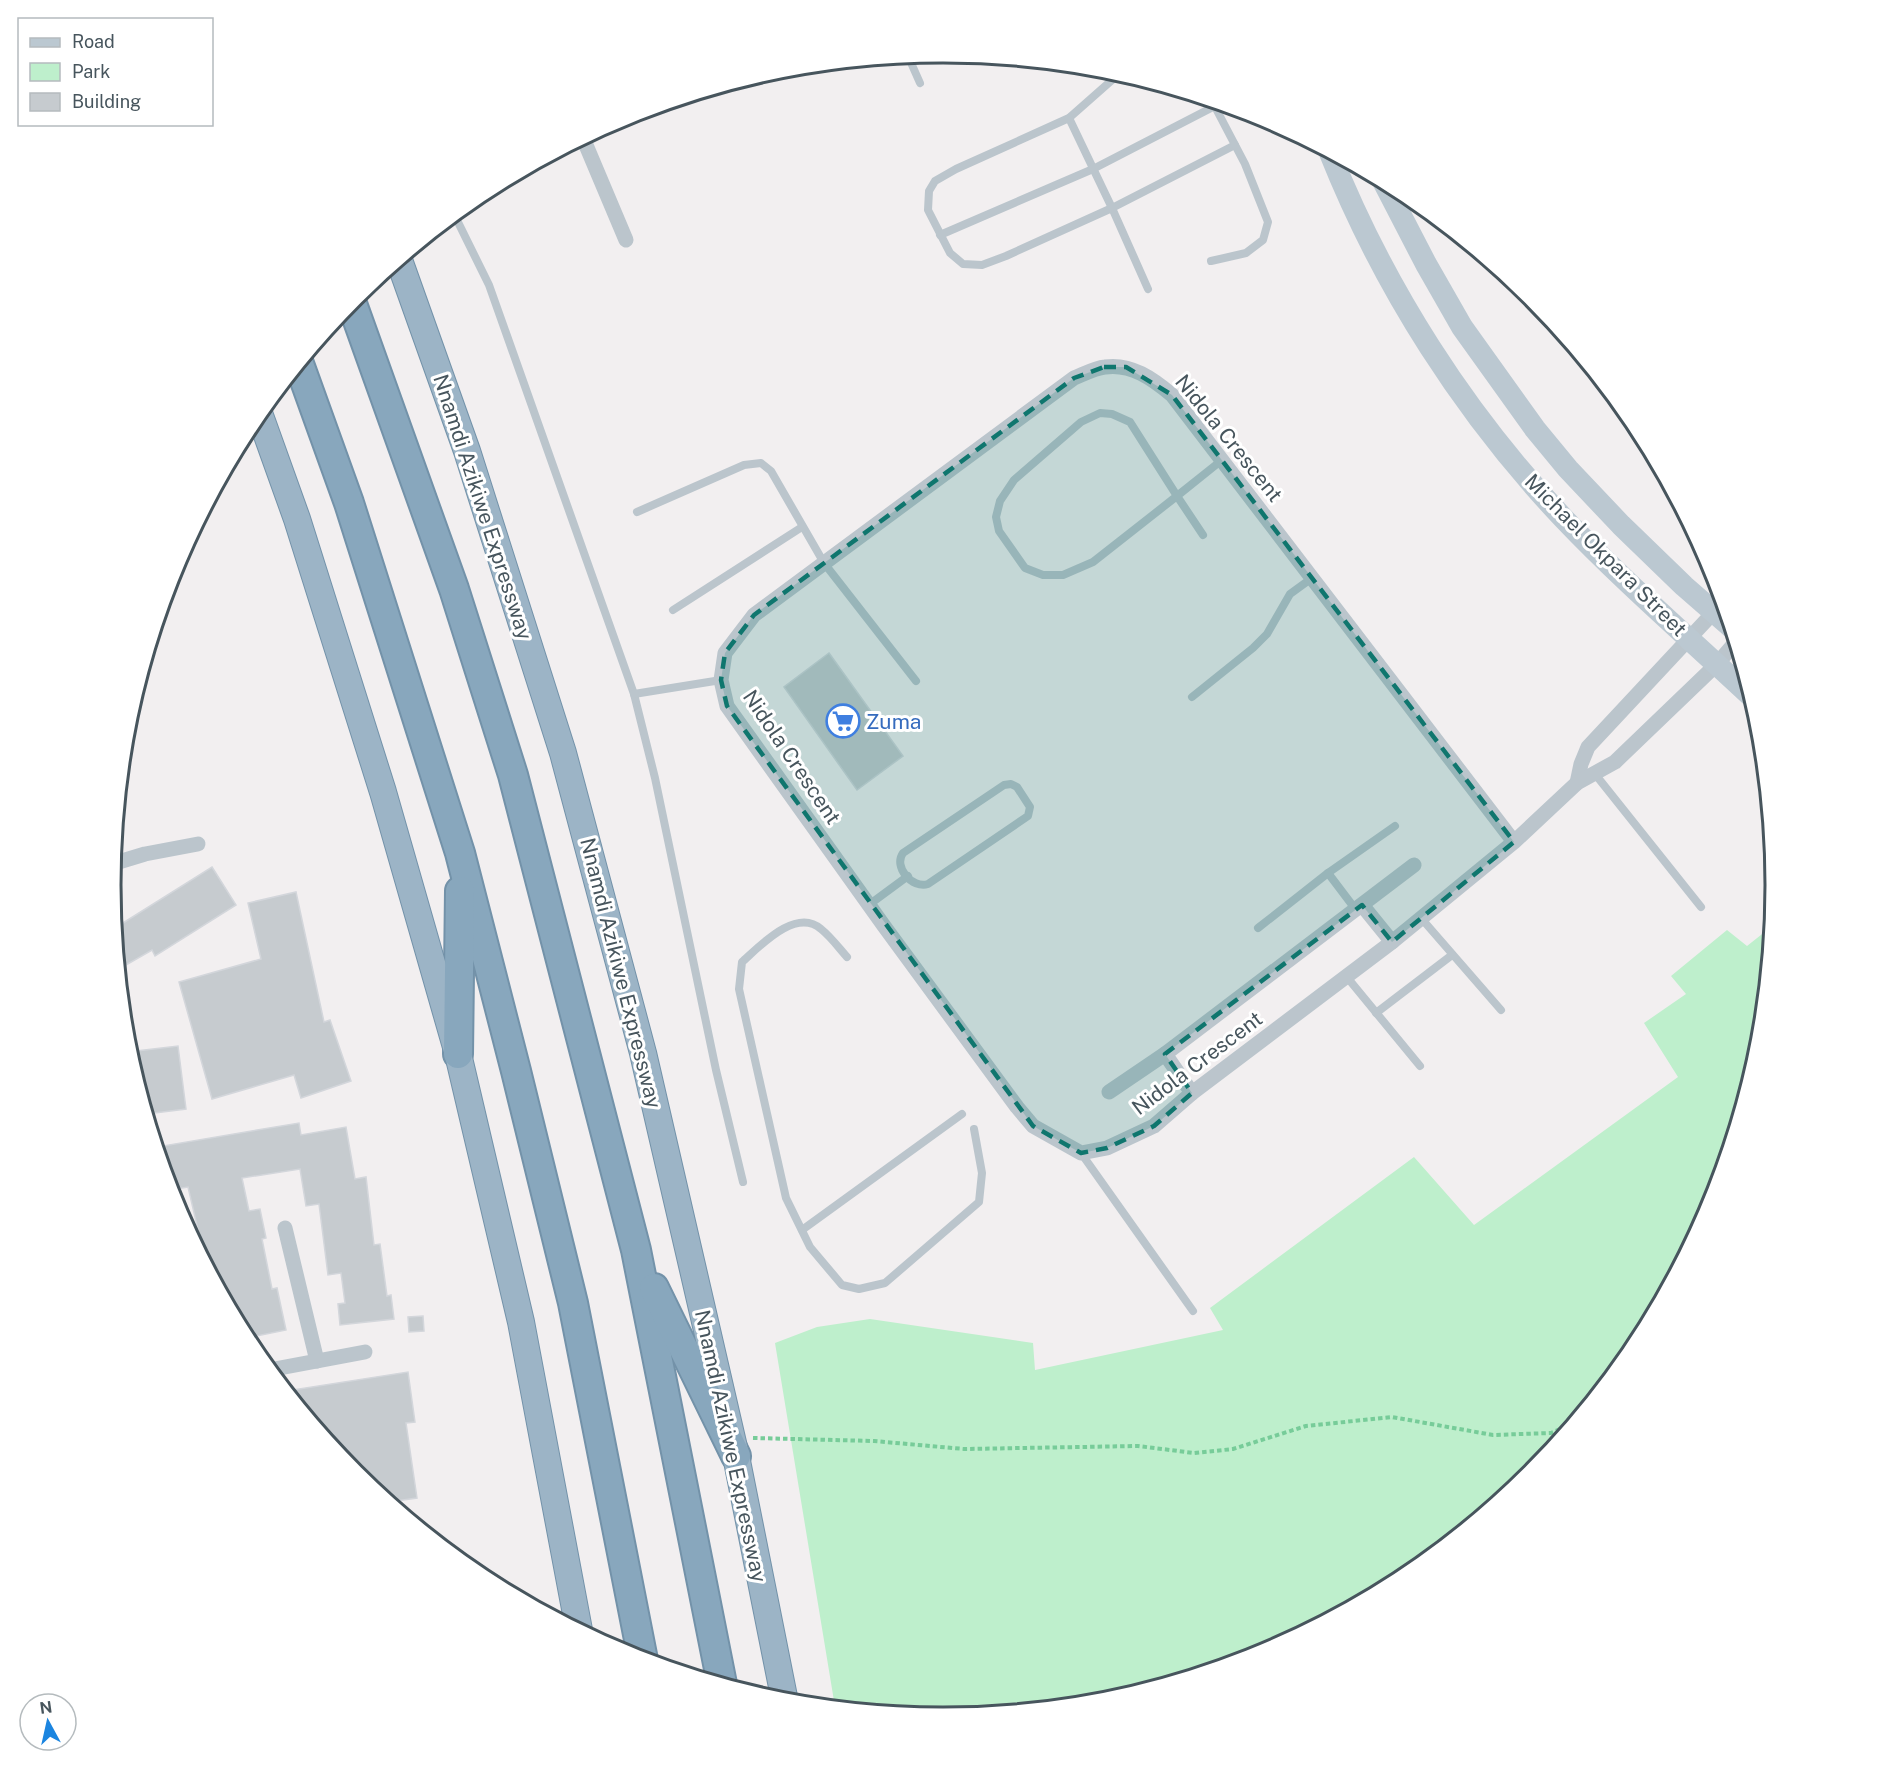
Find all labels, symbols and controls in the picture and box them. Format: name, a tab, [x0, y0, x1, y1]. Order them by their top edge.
legend	[18, 18, 213, 126]
text: Road	[72, 31, 115, 52]
text: Park	[72, 61, 110, 82]
text: Building	[72, 91, 141, 112]
street label: Nidola Crescent	[1170, 369, 1288, 507]
street label: Nnamdi Azikiwe Expressway	[428, 371, 538, 643]
street label: Michael Okpara Street	[1520, 469, 1692, 641]
street label: Nidola Crescent	[738, 685, 846, 829]
supermarket icon: Zuma	[825, 703, 861, 739]
place label: Zuma	[866, 709, 921, 734]
street label: Nnamdi Azikiwe Expressway	[575, 835, 667, 1111]
street label: Nidola Crescent	[1127, 1006, 1267, 1120]
street label: Nnamdi Azikiwe Expressway	[690, 1307, 772, 1585]
north arrow	[18, 1692, 78, 1752]
text: N	[38, 1697, 54, 1718]

